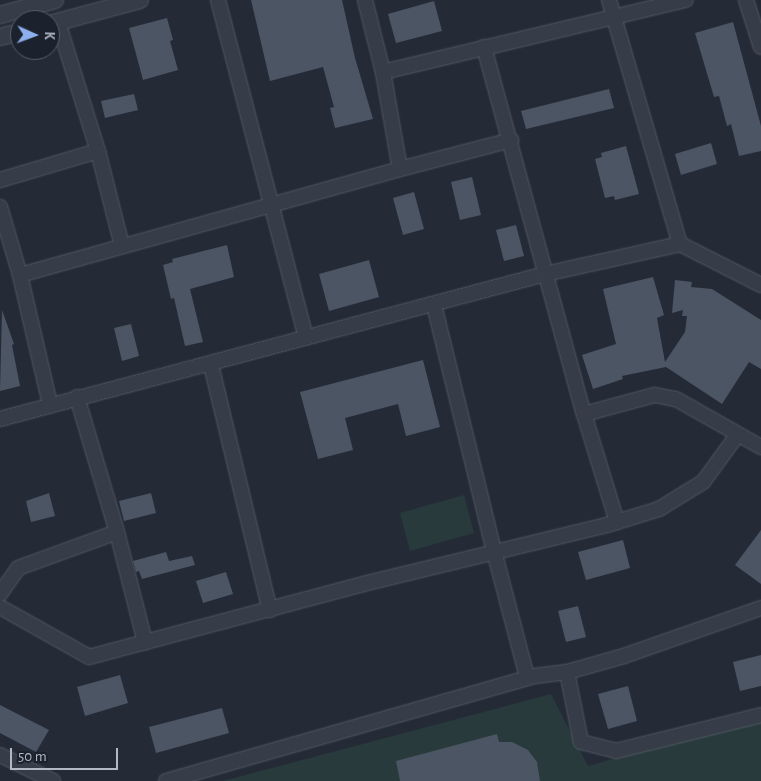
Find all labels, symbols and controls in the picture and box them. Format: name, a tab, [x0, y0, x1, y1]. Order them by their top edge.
north arrow	[10, 10, 60, 60]
text: K	[42, 31, 56, 40]
scale bar	[12, 738, 120, 770]
text: 50 m	[18, 749, 47, 764]

